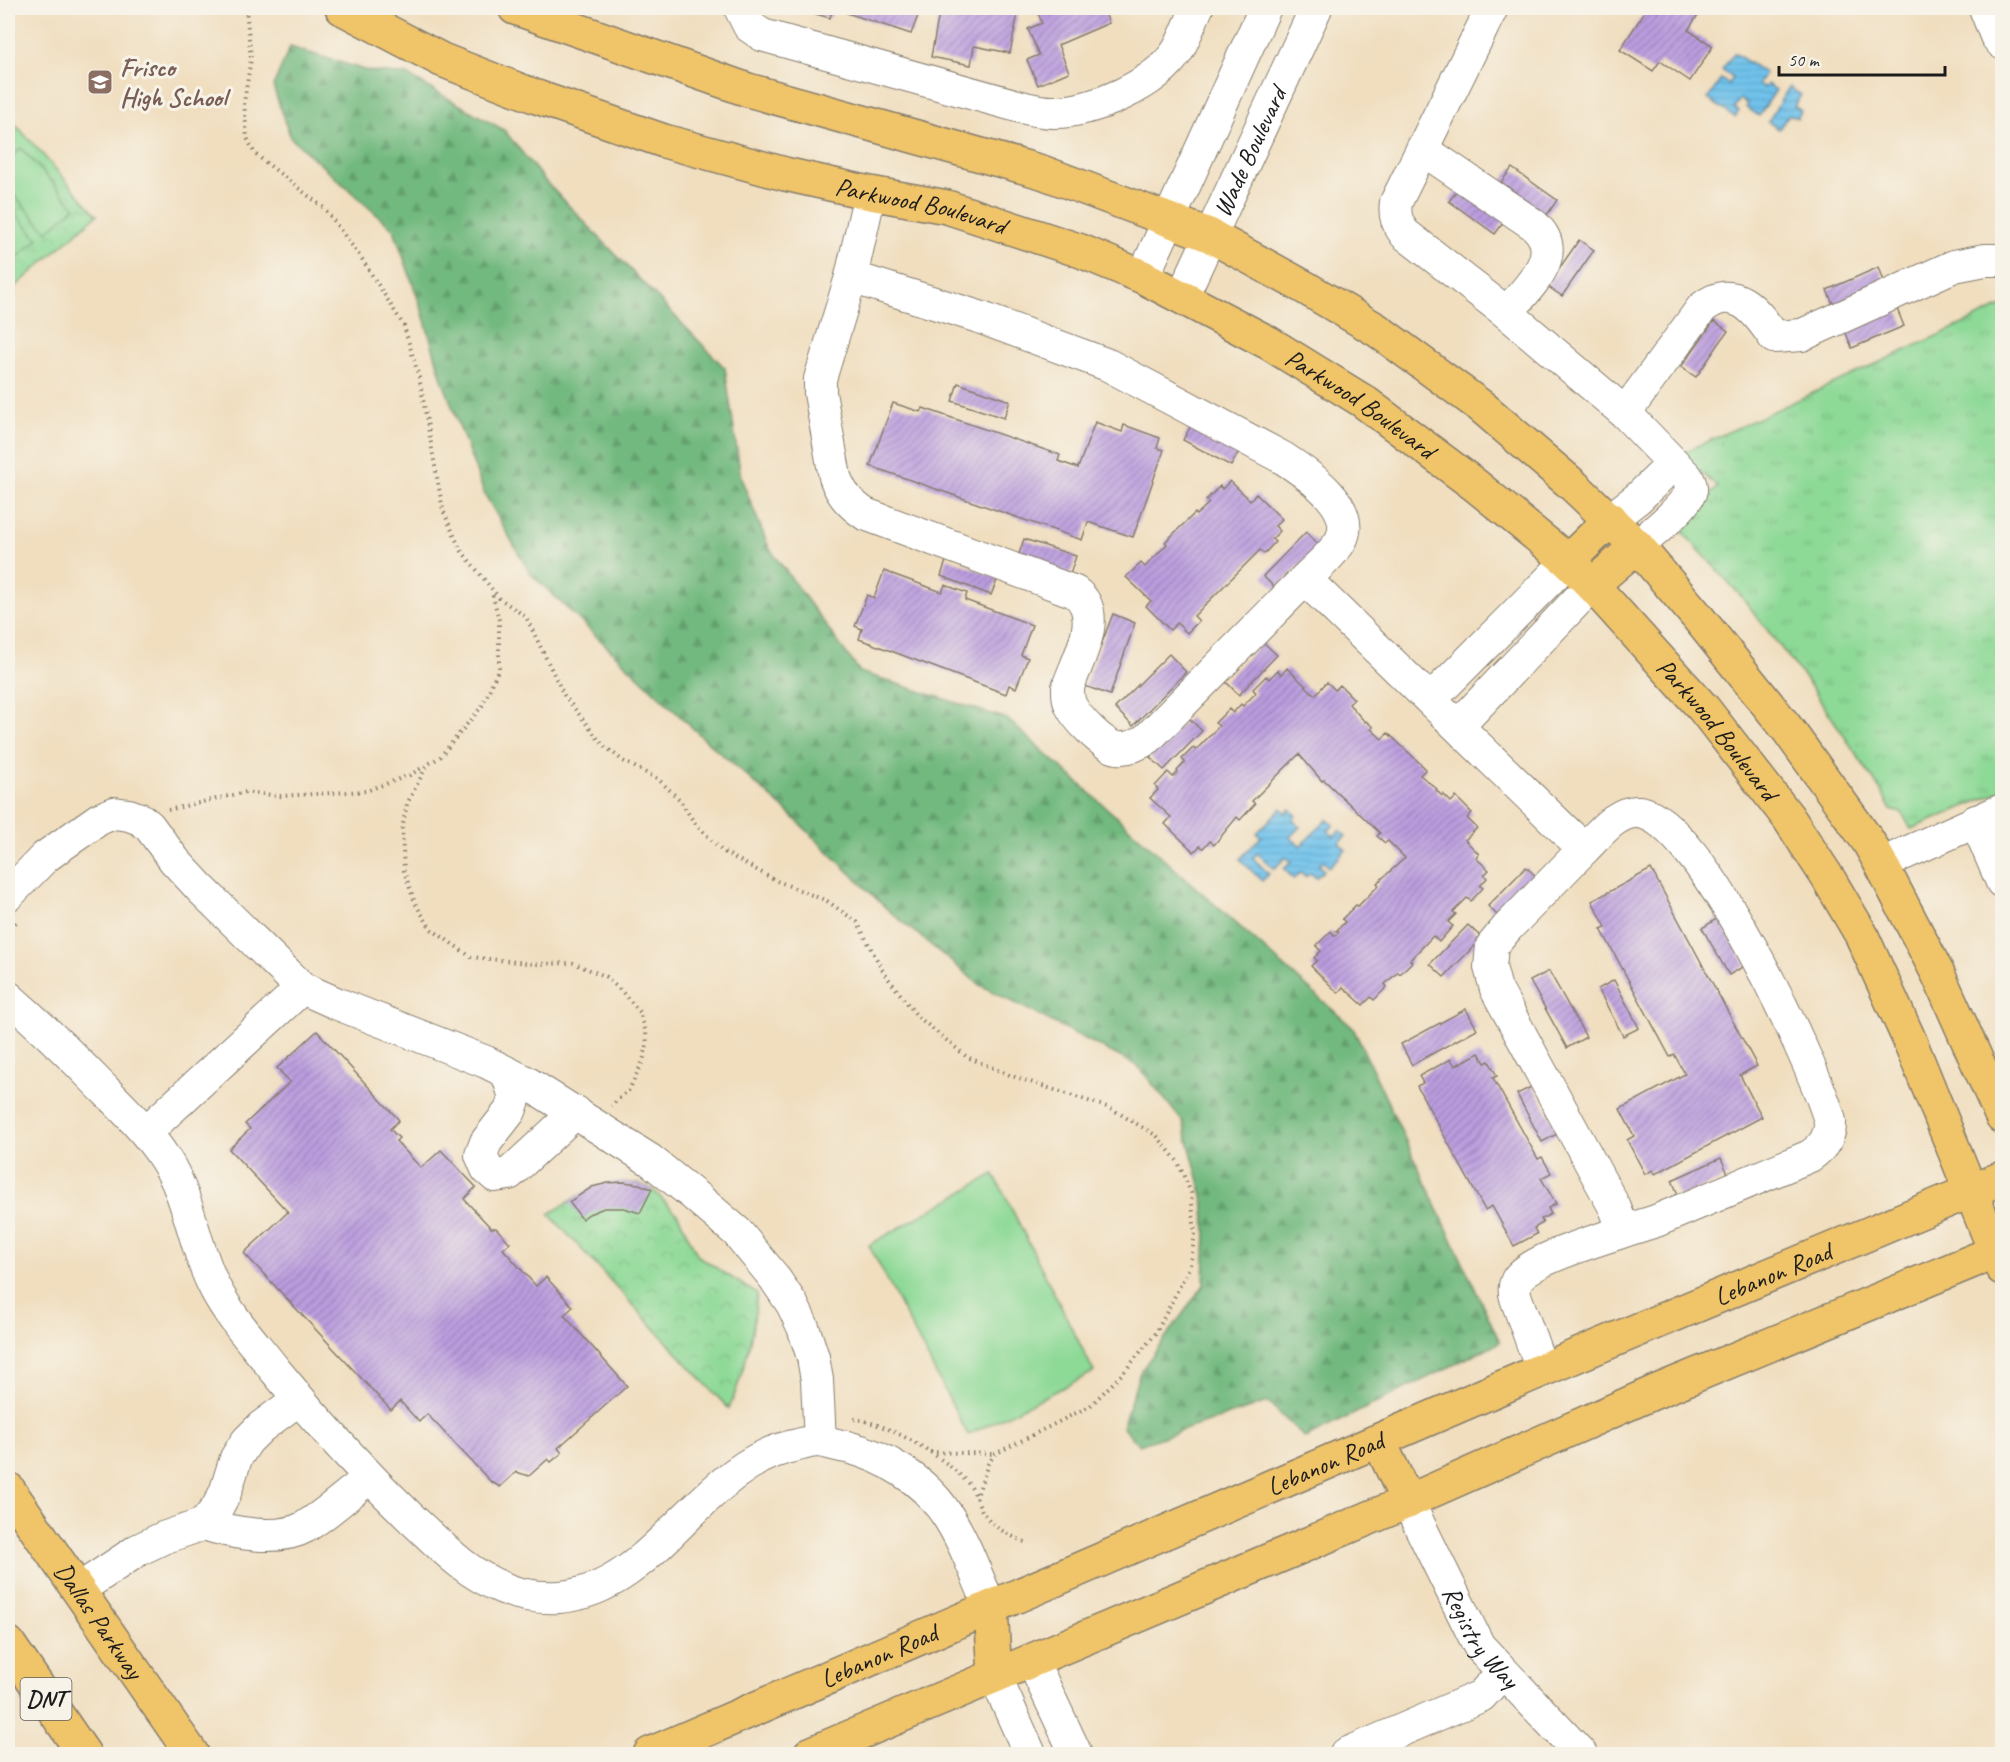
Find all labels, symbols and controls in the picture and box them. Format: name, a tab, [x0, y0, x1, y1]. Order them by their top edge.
scale bar	[1779, 39, 1946, 77]
text: 50 m	[1788, 49, 1821, 71]
place label: Frisco High School	[120, 51, 231, 114]
school or university icon: Frisco High School	[85, 67, 115, 97]
street label: Wade Boulevard	[1205, 78, 1295, 222]
street label: Parkwood Boulevard	[832, 169, 1014, 243]
street label: Parkwood Boulevard	[1279, 341, 1445, 468]
street label: Parkwood Boulevard	[1649, 651, 1788, 810]
street label: Lebanon Road	[1709, 1233, 1840, 1313]
street label: Lebanon Road	[1262, 1422, 1392, 1503]
street label: Dallas Parkway	[47, 1556, 152, 1687]
street label: Registry Way	[1435, 1580, 1528, 1697]
street label: Lebanon Road	[815, 1614, 946, 1695]
road number: DNT	[20, 1678, 72, 1720]

